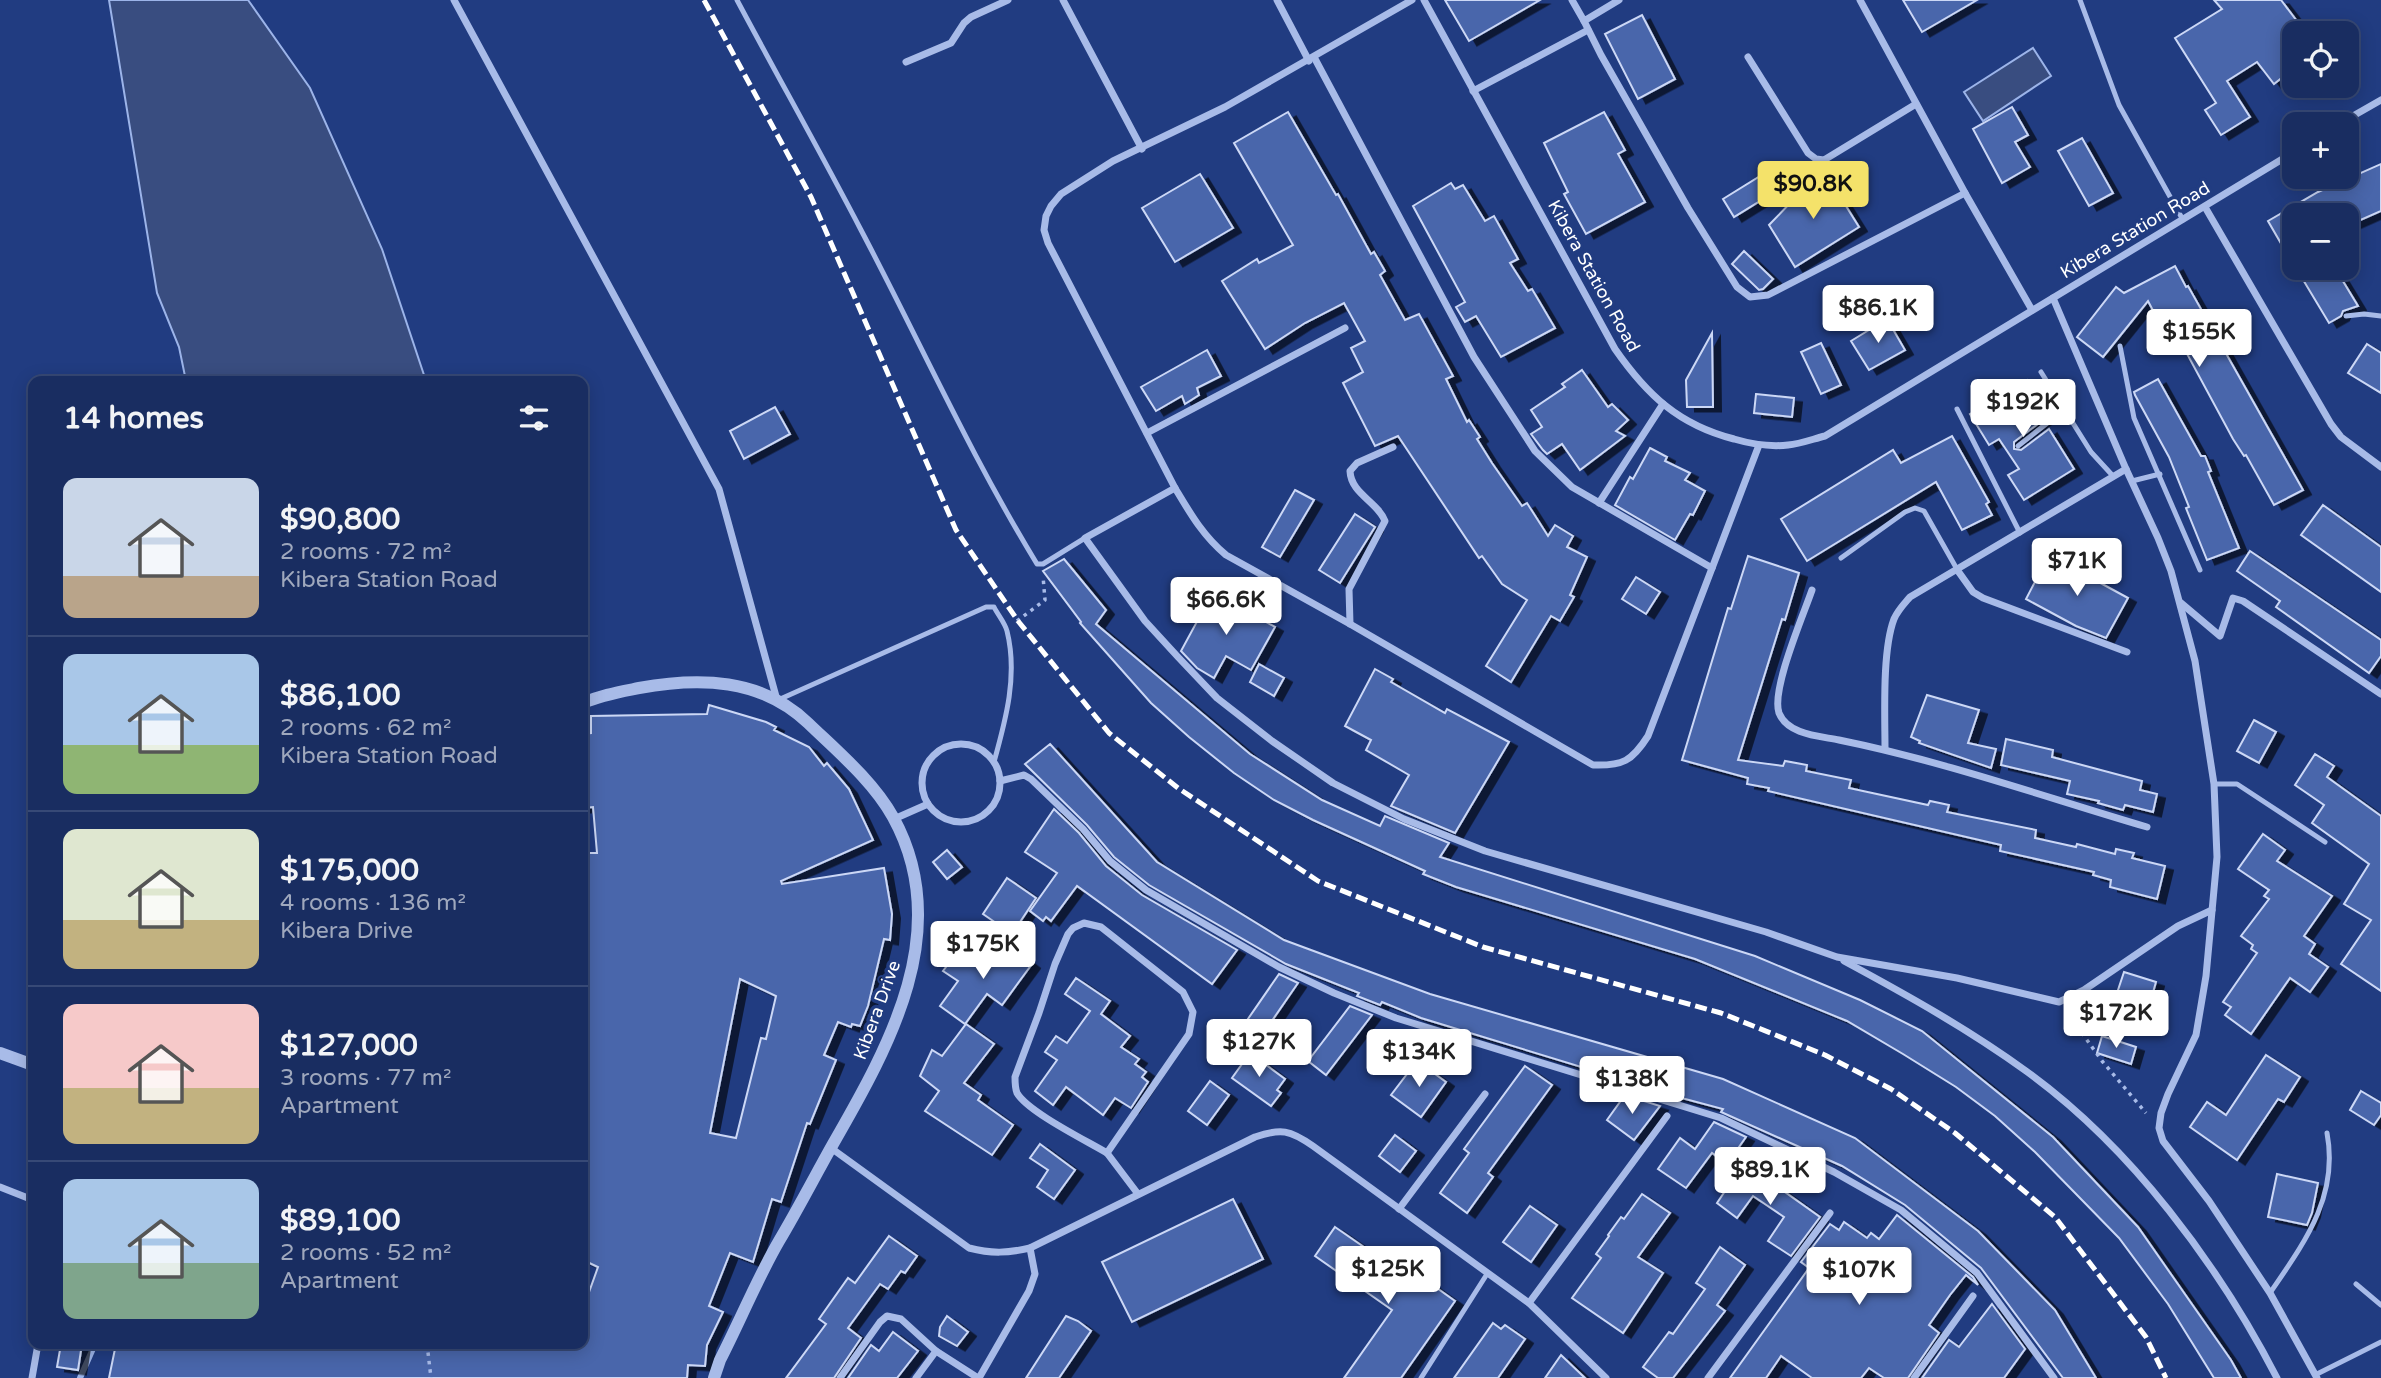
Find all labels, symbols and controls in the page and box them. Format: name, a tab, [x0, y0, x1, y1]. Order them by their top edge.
map controls	[2282, 21, 2359, 280]
button: locate	[2282, 21, 2359, 98]
button: +	[2282, 112, 2359, 189]
pin: $90.8K	[1756, 162, 1870, 221]
text: $90.8K	[1774, 170, 1852, 198]
street label: Kibera Station Road	[2056, 177, 2214, 283]
street label: Kibera Station Road	[1543, 196, 1645, 356]
button: −	[2282, 203, 2359, 280]
pin: $86.1K	[1821, 286, 1935, 345]
text: $86.1K	[1839, 294, 1917, 322]
pin: $155K	[2150, 310, 2248, 369]
text: $155K	[2163, 318, 2235, 346]
pin: $192K	[1974, 380, 2072, 439]
text: $192K	[1987, 388, 2059, 416]
icon: filters	[515, 399, 553, 437]
text: 14 homes	[63, 400, 204, 437]
text: $90,800	[280, 501, 400, 538]
icon: home	[119, 506, 203, 590]
text: 2 rooms · 72 m²	[280, 538, 451, 566]
pin: $71K	[2036, 538, 2118, 598]
text: $71K	[2048, 547, 2106, 575]
text: Kibera Station Road	[280, 566, 498, 594]
pin: $66.6K	[1169, 578, 1283, 637]
text: $66.6K	[1187, 586, 1265, 614]
text: $86,100	[280, 677, 400, 714]
icon: home	[119, 682, 203, 766]
text: 2 rooms · 62 m²	[280, 714, 451, 742]
text: Kibera Station Road	[280, 742, 498, 770]
text: $175,000	[280, 852, 419, 889]
icon: home	[119, 857, 203, 941]
text: 4 rooms · 136 m²	[280, 889, 466, 917]
text: Kibera Drive	[280, 917, 413, 945]
pin: $175K	[934, 922, 1032, 981]
text: $175K	[947, 930, 1019, 958]
street label: Kibera Drive	[849, 957, 905, 1063]
pin: $172K	[2067, 990, 2165, 1050]
text: $172K	[2080, 999, 2152, 1027]
pin: $127K	[1210, 1020, 1308, 1079]
text: $127,000	[280, 1027, 418, 1064]
text: $127K	[1223, 1028, 1295, 1056]
pin: $134K	[1370, 1030, 1468, 1089]
icon: home	[119, 1032, 203, 1116]
text: $134K	[1383, 1038, 1455, 1066]
pin: $138K	[1583, 1056, 1681, 1116]
text: 3 rooms · 77 m²	[280, 1064, 451, 1092]
text: $138K	[1596, 1065, 1668, 1093]
text: Apartment	[280, 1092, 399, 1120]
pin: $89.1K	[1713, 1148, 1827, 1207]
text: $89.1K	[1731, 1156, 1809, 1184]
text: $89,100	[280, 1202, 400, 1239]
icon: home	[119, 1207, 203, 1291]
text: 2 rooms · 52 m²	[280, 1239, 451, 1267]
pin: $125K	[1339, 1246, 1437, 1306]
pin: $107K	[1810, 1248, 1908, 1307]
text: $125K	[1352, 1255, 1424, 1283]
text: $107K	[1823, 1256, 1895, 1284]
text: Apartment	[280, 1267, 399, 1295]

